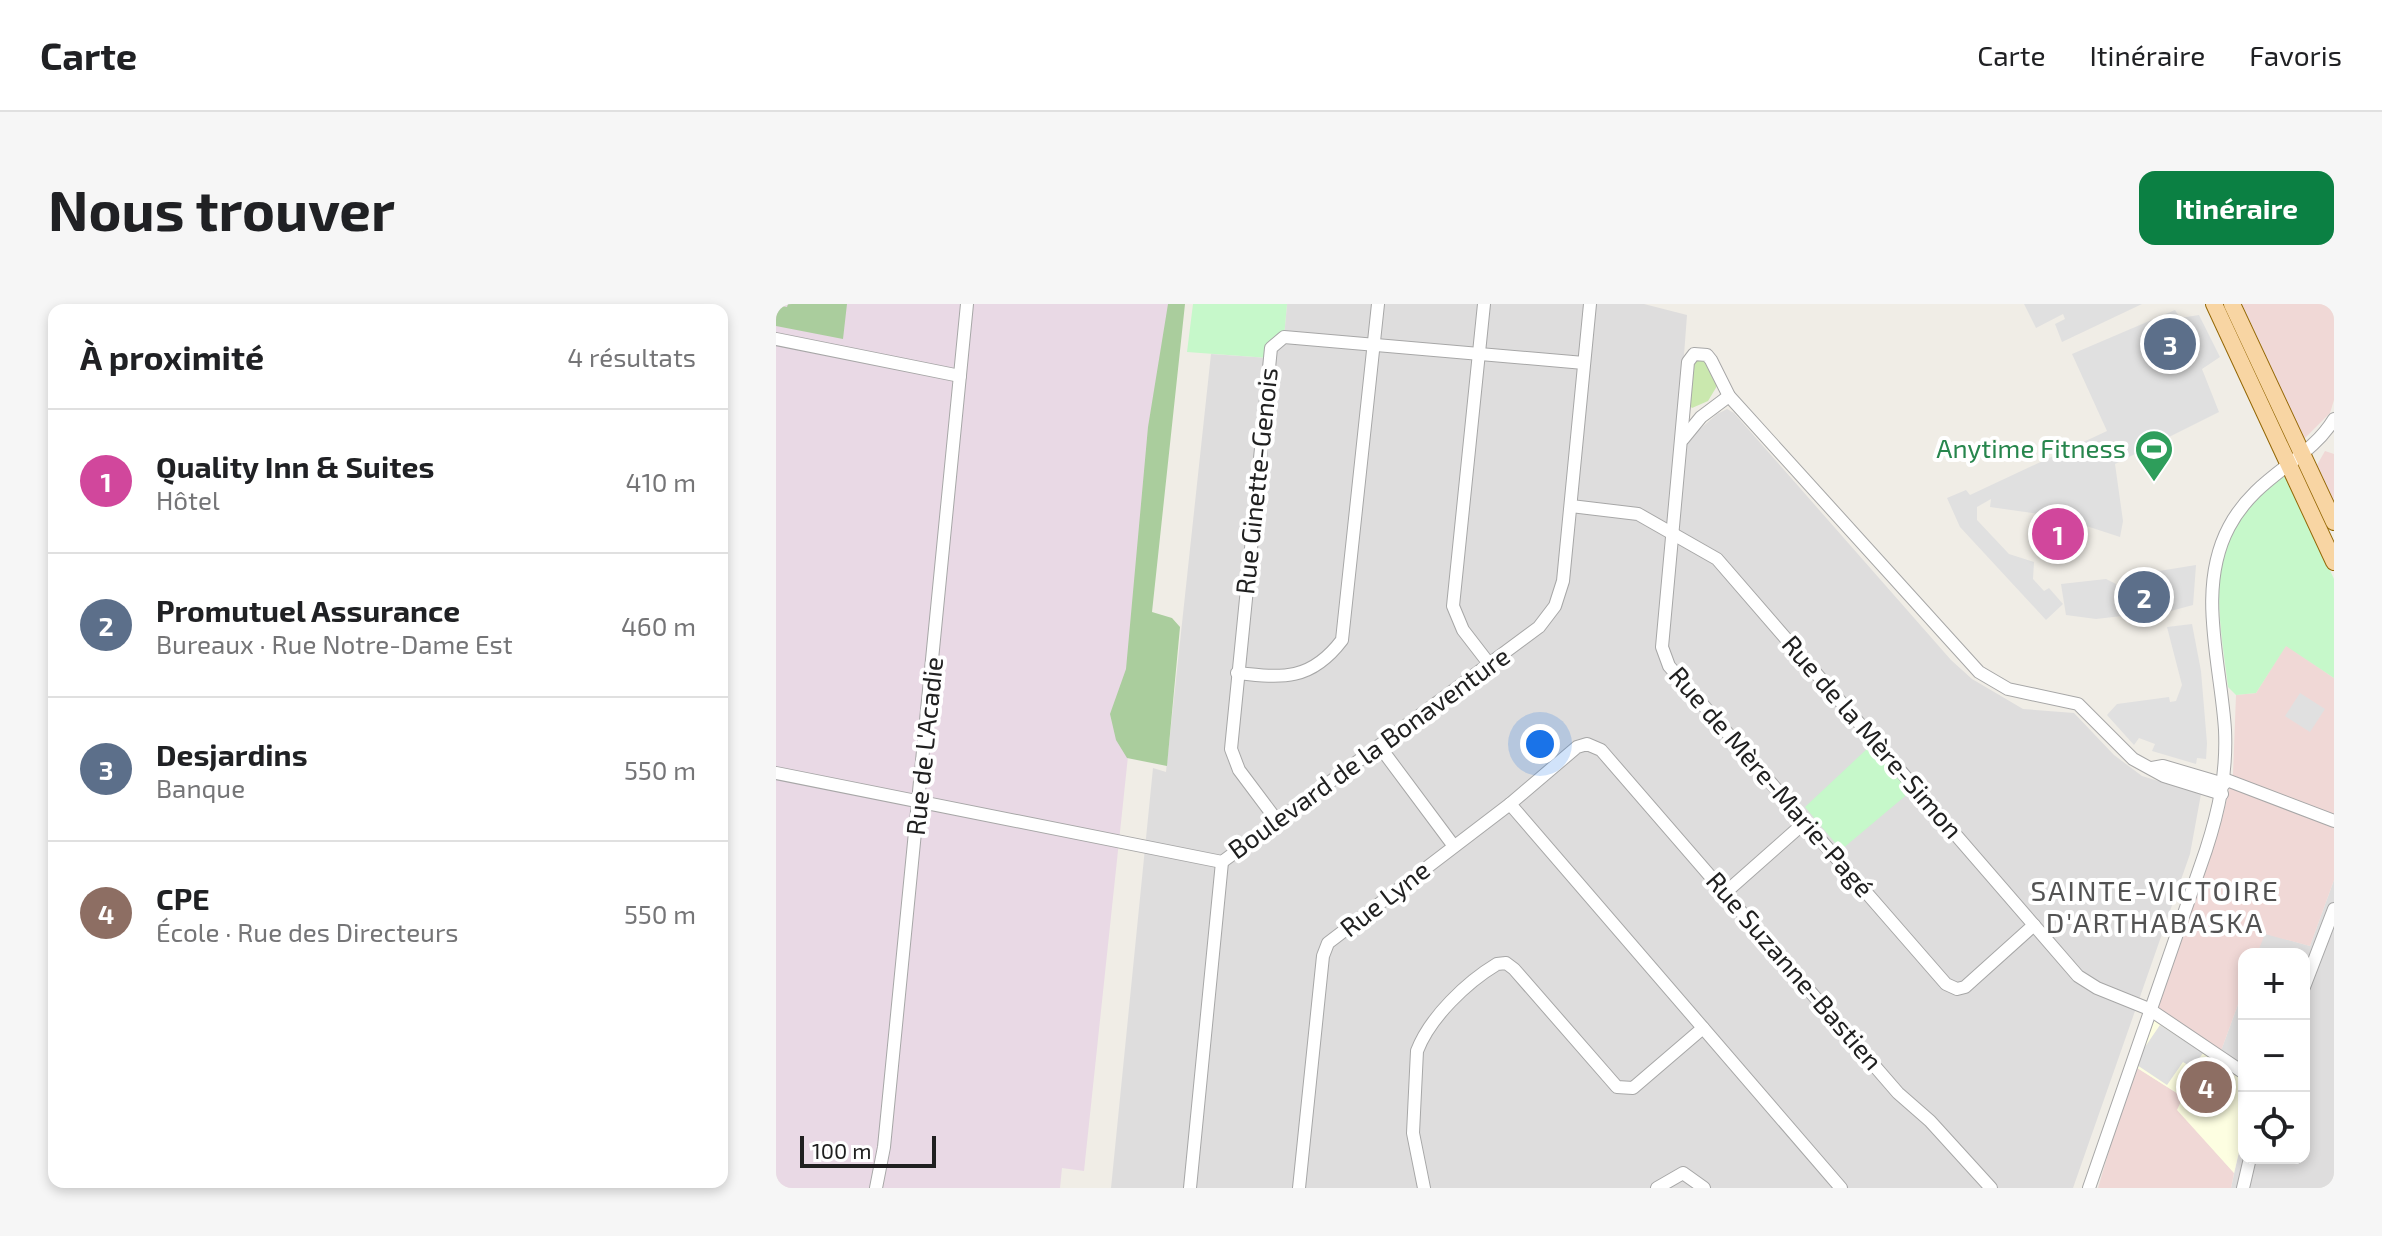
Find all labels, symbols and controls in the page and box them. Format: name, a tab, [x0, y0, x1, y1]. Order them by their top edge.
text: Carte	[40, 32, 137, 78]
text: Carte	[1977, 38, 2046, 72]
text: Itinéraire	[2090, 38, 2205, 72]
text: Favoris	[2249, 38, 2342, 72]
button: Itinéraire	[2139, 171, 2334, 245]
text: Nous trouver	[48, 175, 395, 242]
pin: 3	[2144, 314, 2196, 374]
text: À proximité	[80, 336, 264, 377]
text: 4 résultats	[567, 341, 696, 372]
street label: Rue Ginette-Genois	[1228, 366, 1283, 596]
sports icon: Anytime Fitness	[2133, 428, 2175, 483]
place label: Anytime Fitness	[1936, 432, 2126, 463]
text: Quality Inn & Suites	[156, 448, 434, 484]
text: 1	[100, 466, 112, 497]
text: 410 m	[625, 466, 696, 497]
text: Hôtel	[156, 484, 220, 515]
pin: 1	[2032, 504, 2084, 564]
pin: 2	[2118, 567, 2170, 627]
text: Promutuel Assurance	[156, 592, 460, 628]
text: 2	[98, 610, 114, 641]
text: 460 m	[621, 610, 696, 641]
text: Bureaux · Rue Notre-Dame Est	[156, 628, 513, 659]
street label: Rue de la Mère-Simon	[1776, 628, 1970, 844]
street label: Boulevard de la Bonaventure	[1221, 639, 1515, 864]
street label: Rue de L'Acadie	[899, 655, 948, 837]
street label: Rue de Mère-Marie-Pagé	[1664, 659, 1881, 903]
your location	[1520, 724, 1560, 764]
text: Desjardins	[156, 736, 308, 772]
text: 3	[99, 754, 113, 785]
text: 550 m	[624, 754, 696, 785]
text: Banque	[156, 772, 245, 803]
street label: Rue Lyne	[1333, 853, 1435, 942]
street label: Rue Suzanne-Bastien	[1701, 865, 1890, 1075]
district label: SAINTE-VICTOIRE D'ARTHABASKA	[2030, 873, 2280, 939]
text: CPE	[156, 880, 210, 916]
text: 4	[98, 898, 114, 929]
text: 550 m	[624, 898, 696, 929]
text: École · Rue des Directeurs	[156, 916, 459, 947]
map controls	[2238, 948, 2310, 1164]
button: +	[2238, 948, 2310, 1020]
button: −	[2238, 1020, 2310, 1092]
pin: 4	[2180, 1057, 2232, 1117]
button: locate	[2238, 1092, 2310, 1164]
scale bar	[800, 1132, 936, 1168]
text: 100 m	[812, 1137, 871, 1163]

